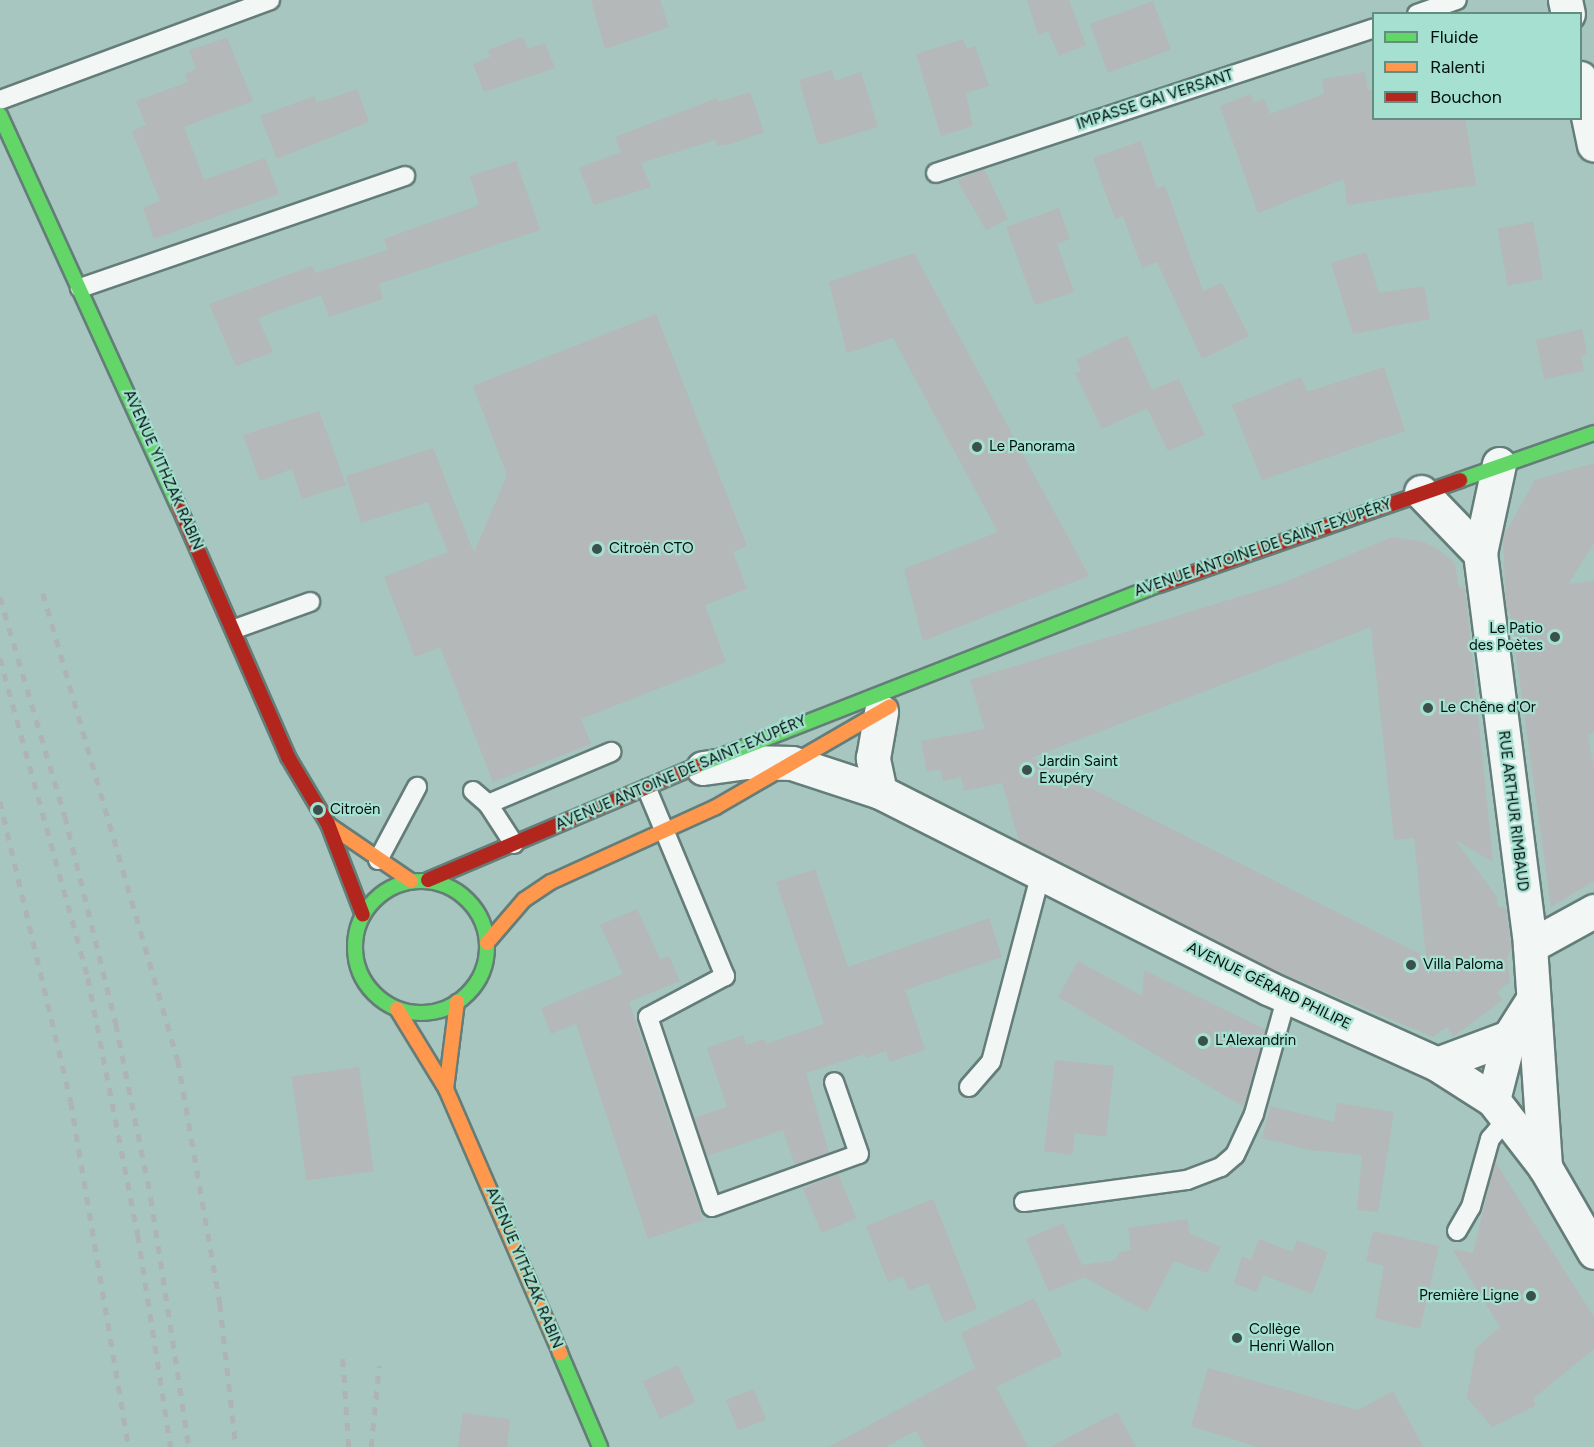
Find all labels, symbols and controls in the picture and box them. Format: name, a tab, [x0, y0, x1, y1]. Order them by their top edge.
legend	[1372, 12, 1582, 120]
text: Fluide	[1430, 26, 1478, 48]
text: Ralenti	[1430, 56, 1485, 78]
street label: IMPASSE GAI VERSANT	[1074, 66, 1236, 134]
text: Bouchon	[1430, 86, 1502, 108]
street label: AVENUE YITHZAK RABIN	[120, 387, 206, 553]
place label: Le Panorama	[989, 438, 1075, 456]
marker: Le Panorama	[970, 440, 984, 454]
street label: AVENUE ANTOINE DE SAINT-EXUPÉRY	[1132, 495, 1394, 601]
place label: Citroën CTO	[609, 540, 694, 558]
marker: Citroën CTO	[590, 542, 604, 556]
place label: Le Patio des Poètes	[1469, 619, 1543, 654]
marker: Le Patio des Poètes	[1548, 630, 1562, 644]
place label: Le Chêne d'Or	[1440, 699, 1536, 717]
marker: Le Chêne d'Or	[1421, 701, 1435, 715]
street label: AVENUE ANTOINE DE SAINT-EXUPÉRY	[553, 712, 809, 834]
street label: RUE ARTHUR RIMBAUD	[1494, 730, 1532, 892]
place label: Jardin Saint Exupéry	[1039, 752, 1118, 787]
marker: Jardin Saint Exupéry	[1020, 763, 1034, 777]
place label: Citroën	[330, 801, 380, 819]
marker: Citroën	[311, 803, 325, 817]
street label: AVENUE GÉRARD PHILIPE	[1184, 938, 1354, 1034]
place label: Villa Paloma	[1423, 956, 1503, 974]
marker: Villa Paloma	[1404, 958, 1418, 972]
place label: L'Alexandrin	[1215, 1032, 1296, 1050]
marker: L'Alexandrin	[1196, 1034, 1210, 1048]
street label: AVENUE YITHZAK RABIN	[482, 1185, 566, 1351]
place label: Première Ligne	[1419, 1287, 1519, 1305]
marker: Première Ligne	[1524, 1289, 1538, 1303]
place label: Collège Henri Wallon	[1249, 1320, 1334, 1355]
marker: Collège Henri Wallon	[1230, 1331, 1244, 1345]

